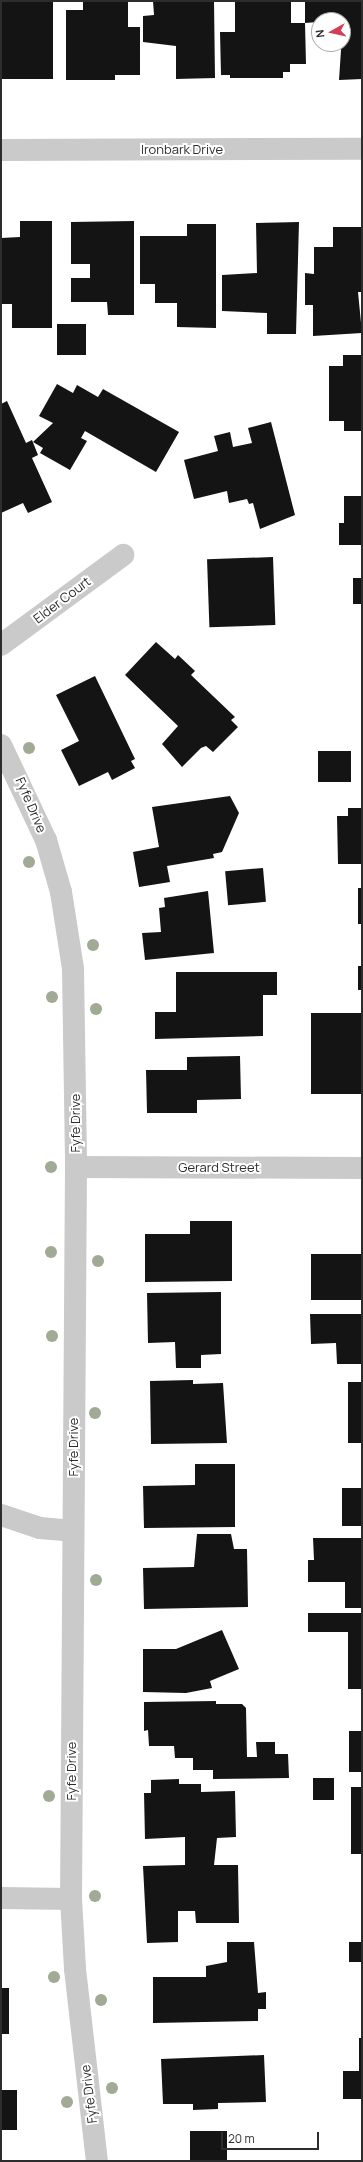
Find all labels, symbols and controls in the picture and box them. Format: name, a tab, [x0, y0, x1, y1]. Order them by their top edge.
north arrow	[311, 12, 351, 52]
text: N	[312, 29, 328, 39]
street label: Ironbark Drive	[141, 141, 223, 157]
street label: Elder Court	[30, 573, 94, 627]
street label: Fyfe Drive	[12, 775, 50, 835]
street label: Fyfe Drive	[67, 1094, 83, 1152]
street label: Gerard Street	[178, 1159, 260, 1175]
street label: Fyfe Drive	[65, 1418, 81, 1476]
street label: Fyfe Drive	[63, 1742, 79, 1800]
street label: Fyfe Drive	[78, 2064, 100, 2124]
scale bar	[223, 2124, 321, 2150]
text: 20 m	[228, 2130, 255, 2147]

